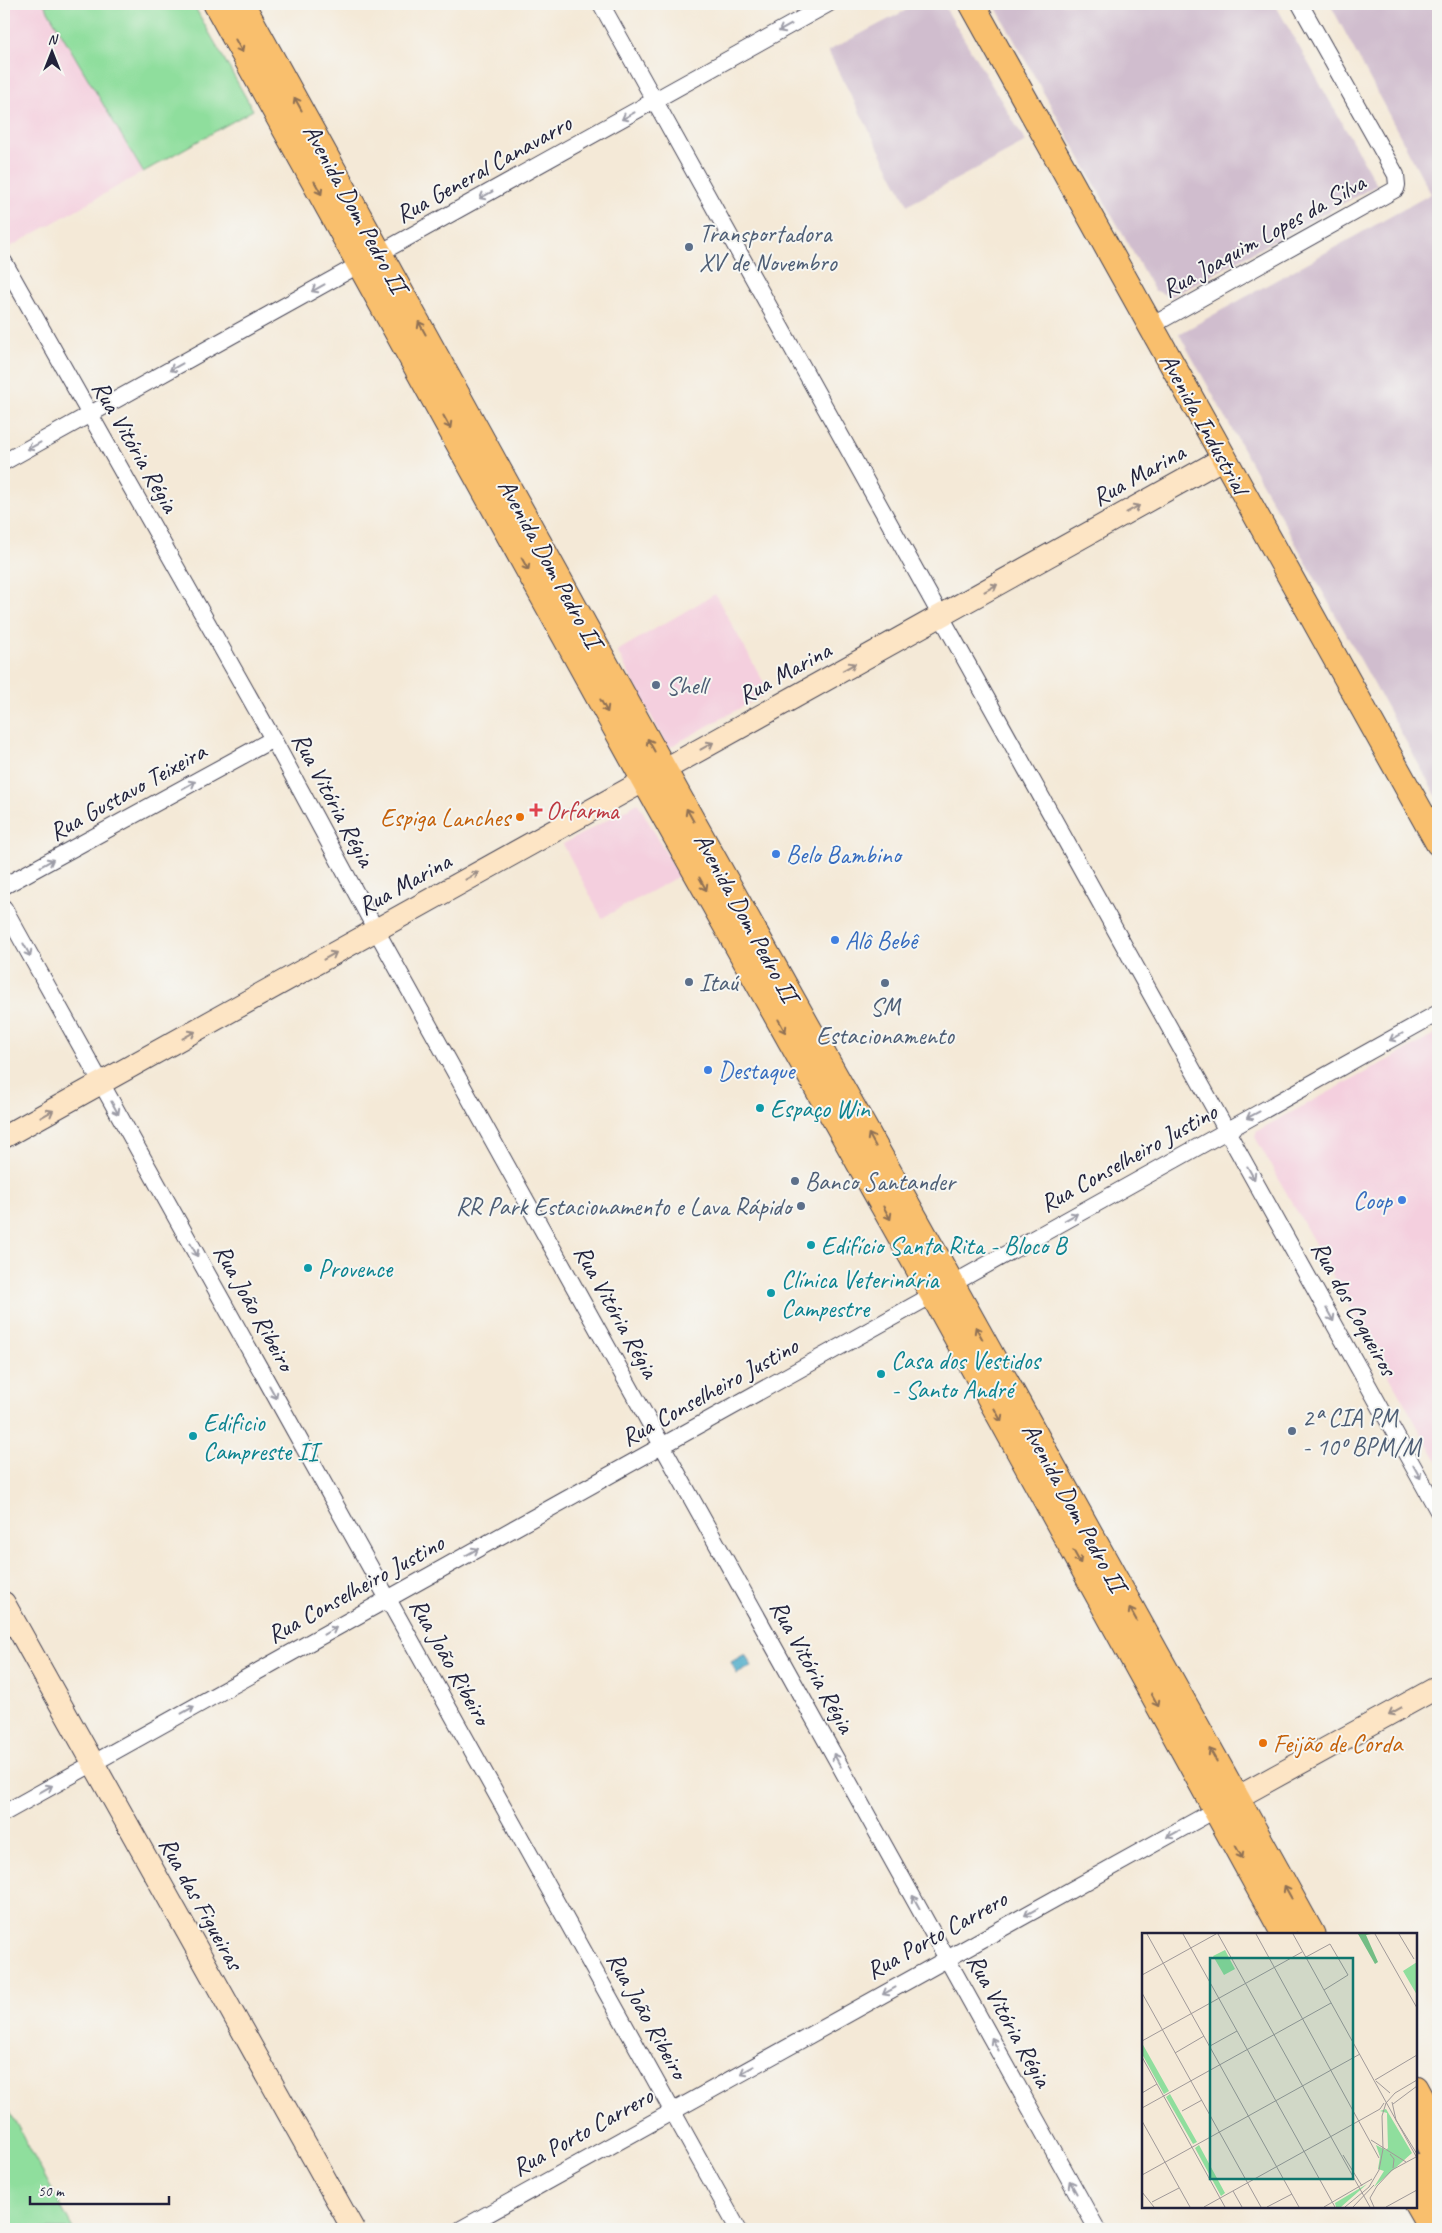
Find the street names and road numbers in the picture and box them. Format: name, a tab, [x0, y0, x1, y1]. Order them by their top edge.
street label: Rua General Canavarro	[390, 107, 578, 231]
street label: Avenida Dom Pedro II	[296, 118, 417, 303]
street label: Rua Joaquim Lopes da Silva	[1156, 166, 1373, 305]
street label: Avenida Industrial	[1152, 348, 1258, 504]
street label: Rua Vitória Régia	[84, 375, 187, 520]
street label: Rua Marina	[1086, 435, 1192, 513]
street label: Avenida Dom Pedro II	[491, 473, 612, 658]
street label: Rua Marina	[732, 633, 838, 711]
street label: Rua Vitória Régia	[284, 727, 383, 874]
street label: Rua Gustavo Teixeira	[43, 735, 213, 848]
street label: Avenida Dom Pedro II	[687, 827, 808, 1012]
street label: Rua Marina	[352, 844, 458, 922]
street label: Rua Conselheiro Justino	[1034, 1095, 1224, 1220]
street label: Rua dos Coqueiros	[1304, 1235, 1406, 1384]
street label: Rua João Ribeiro	[206, 1239, 304, 1379]
street label: Rua Vitória Régia	[566, 1239, 667, 1385]
street label: Rua Conselheiro Justino	[615, 1329, 805, 1454]
street label: Avenida Dom Pedro II	[1015, 1417, 1136, 1602]
street label: Rua Conselheiro Justino	[261, 1526, 451, 1651]
street label: Rua João Ribeiro	[402, 1593, 500, 1733]
street label: Rua Vitória Régia	[762, 1594, 863, 1740]
street label: Rua das Figueiras	[151, 1831, 252, 1978]
street label: Rua Porto Carrero	[860, 1882, 1014, 1987]
street label: Rua João Ribeiro	[599, 1947, 697, 2087]
street label: Rua Vitória Régia	[959, 1948, 1060, 2094]
street label: Rua Porto Carrero	[506, 2079, 660, 2184]

